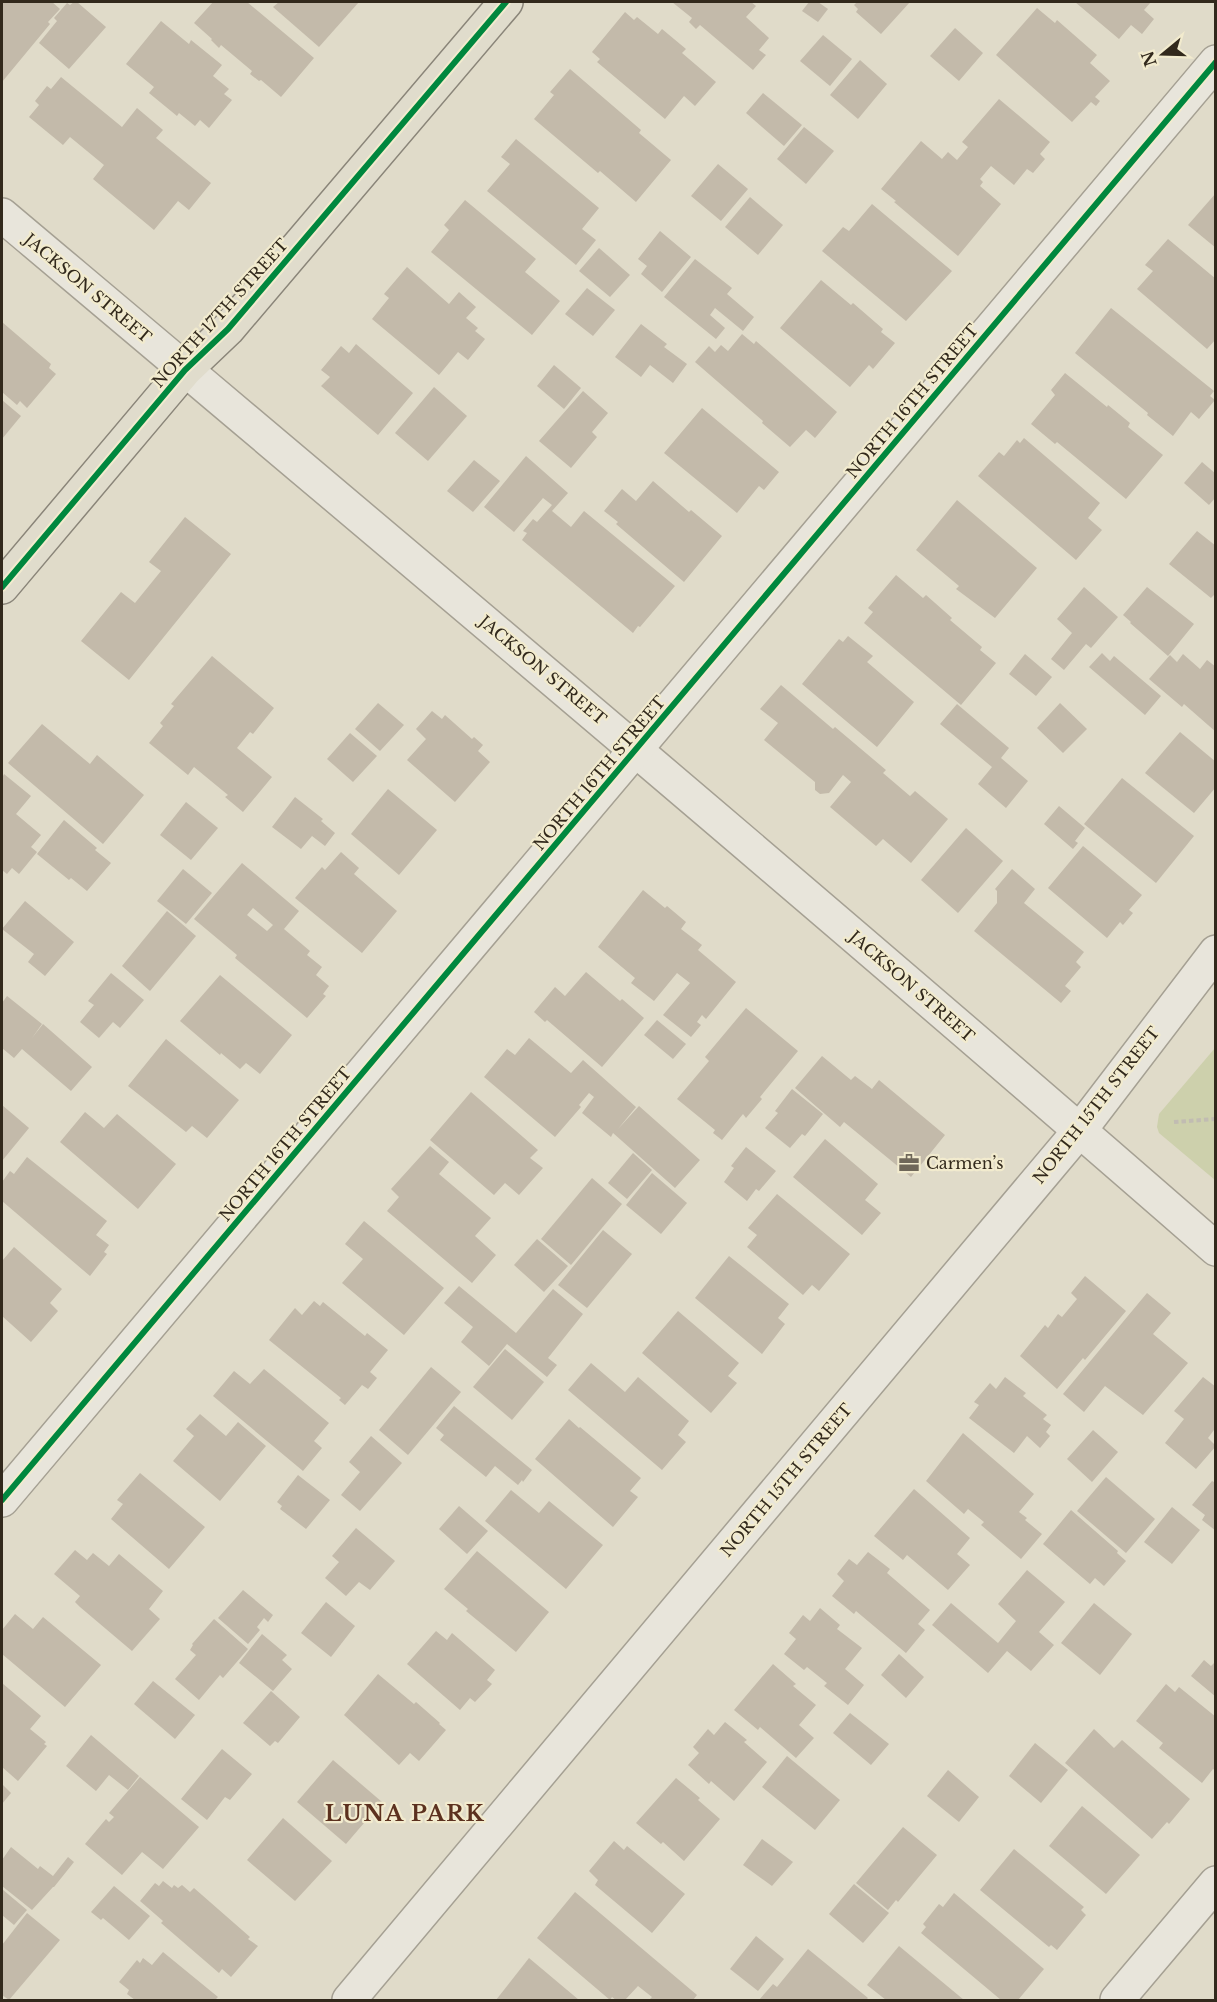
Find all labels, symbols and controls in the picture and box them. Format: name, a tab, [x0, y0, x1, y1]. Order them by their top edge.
north arrow	[1133, 24, 1193, 84]
text: N	[1137, 49, 1161, 69]
street label: JACKSON STREET	[19, 228, 156, 347]
street label: NORTH 17TH STREET	[148, 234, 292, 391]
street label: NORTH 16TH STREET	[842, 320, 982, 482]
street label: JACKSON STREET	[474, 610, 611, 729]
street label: NORTH 16TH STREET	[529, 692, 669, 854]
street label: JACKSON STREET	[844, 925, 979, 1046]
street label: NORTH 15TH STREET	[1028, 1022, 1164, 1188]
street label: NORTH 16TH STREET	[215, 1063, 355, 1225]
office icon: Carmen’s	[897, 1151, 921, 1175]
place label: Carmen’s	[926, 1153, 1003, 1173]
street label: NORTH 15TH STREET	[716, 1399, 856, 1561]
district label: LUNA PARK	[325, 1800, 485, 1827]

